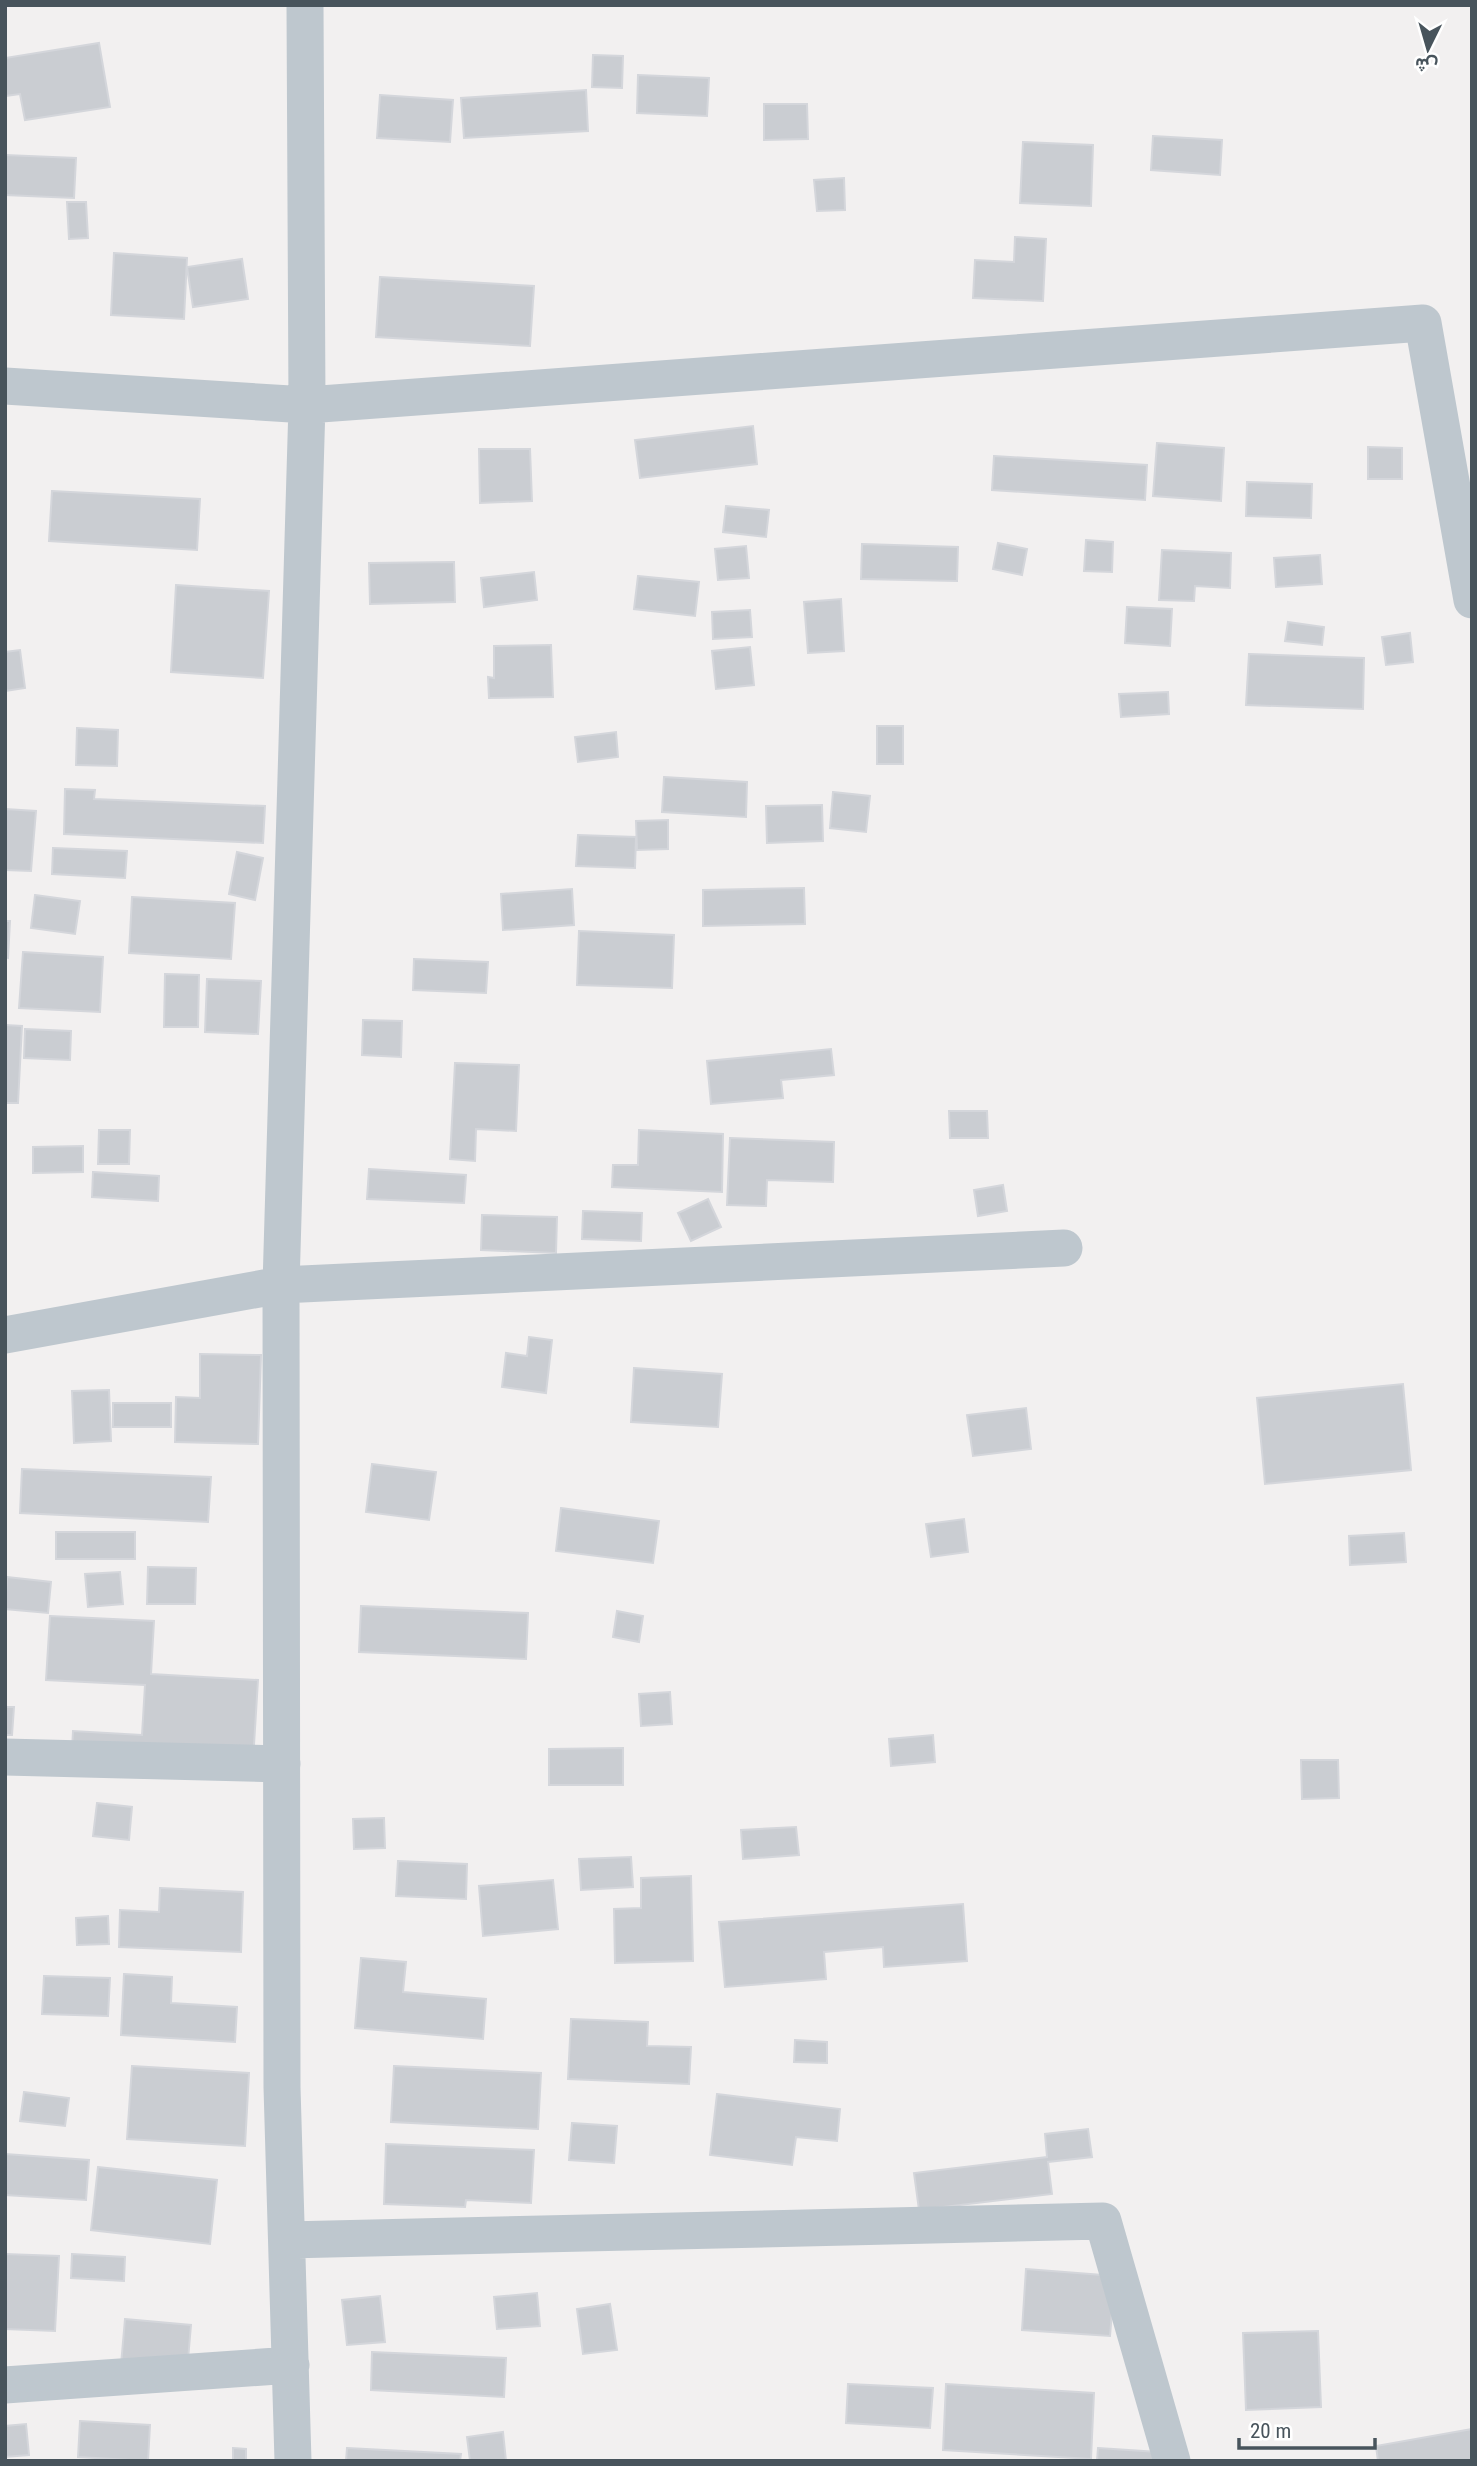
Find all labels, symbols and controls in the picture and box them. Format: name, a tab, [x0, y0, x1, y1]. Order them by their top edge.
north arrow	[1393, 14, 1463, 84]
text: ش	[1414, 53, 1439, 78]
scale bar	[1239, 2406, 1376, 2450]
text: 20 m	[1250, 2419, 1291, 2443]

